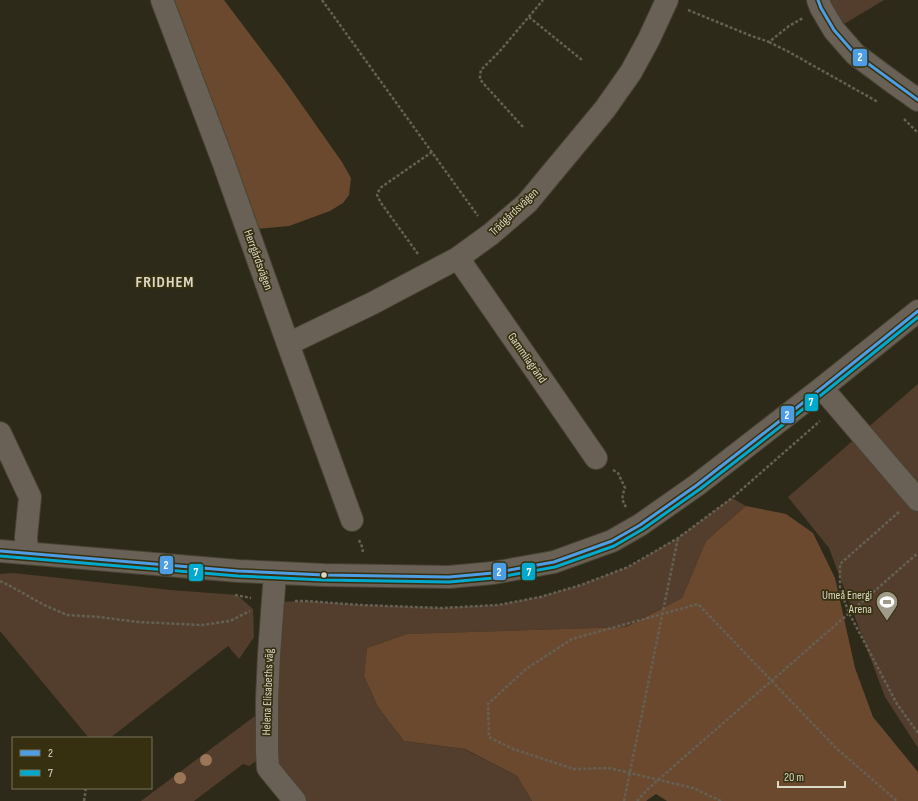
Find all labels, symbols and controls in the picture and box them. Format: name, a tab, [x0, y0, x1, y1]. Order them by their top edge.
line badge: 2	[852, 48, 868, 67]
text: 2	[858, 51, 863, 64]
street label: Trädgårdsvägen	[486, 185, 542, 239]
street label: Herrgårdsvägen	[240, 228, 276, 292]
district label: FRIDHEM	[136, 273, 194, 292]
street label: Gammliagränd	[504, 330, 550, 386]
line badge: 7	[804, 393, 819, 412]
text: 7	[809, 396, 814, 409]
line badge: 2	[780, 405, 795, 424]
text: 2	[785, 409, 790, 422]
line badge: 2	[159, 555, 174, 575]
text: 2	[164, 559, 169, 572]
line badge: 2	[492, 562, 507, 581]
line badge: 7	[521, 562, 536, 581]
line badge: 7	[188, 563, 204, 582]
text: 7	[194, 566, 199, 579]
text: 2	[497, 566, 502, 579]
text: 7	[527, 566, 532, 579]
unlabelled marker	[319, 570, 329, 580]
place label: Umeå Energi Arena	[822, 588, 872, 617]
sports icon: Umeå Energi Arena	[874, 589, 900, 622]
street label: Helena Elisabeths väg	[259, 648, 277, 736]
legend	[12, 737, 152, 789]
text: 2	[48, 746, 53, 761]
scale bar	[778, 763, 845, 789]
text: 7	[48, 766, 53, 781]
text: 20 m	[784, 770, 804, 785]

